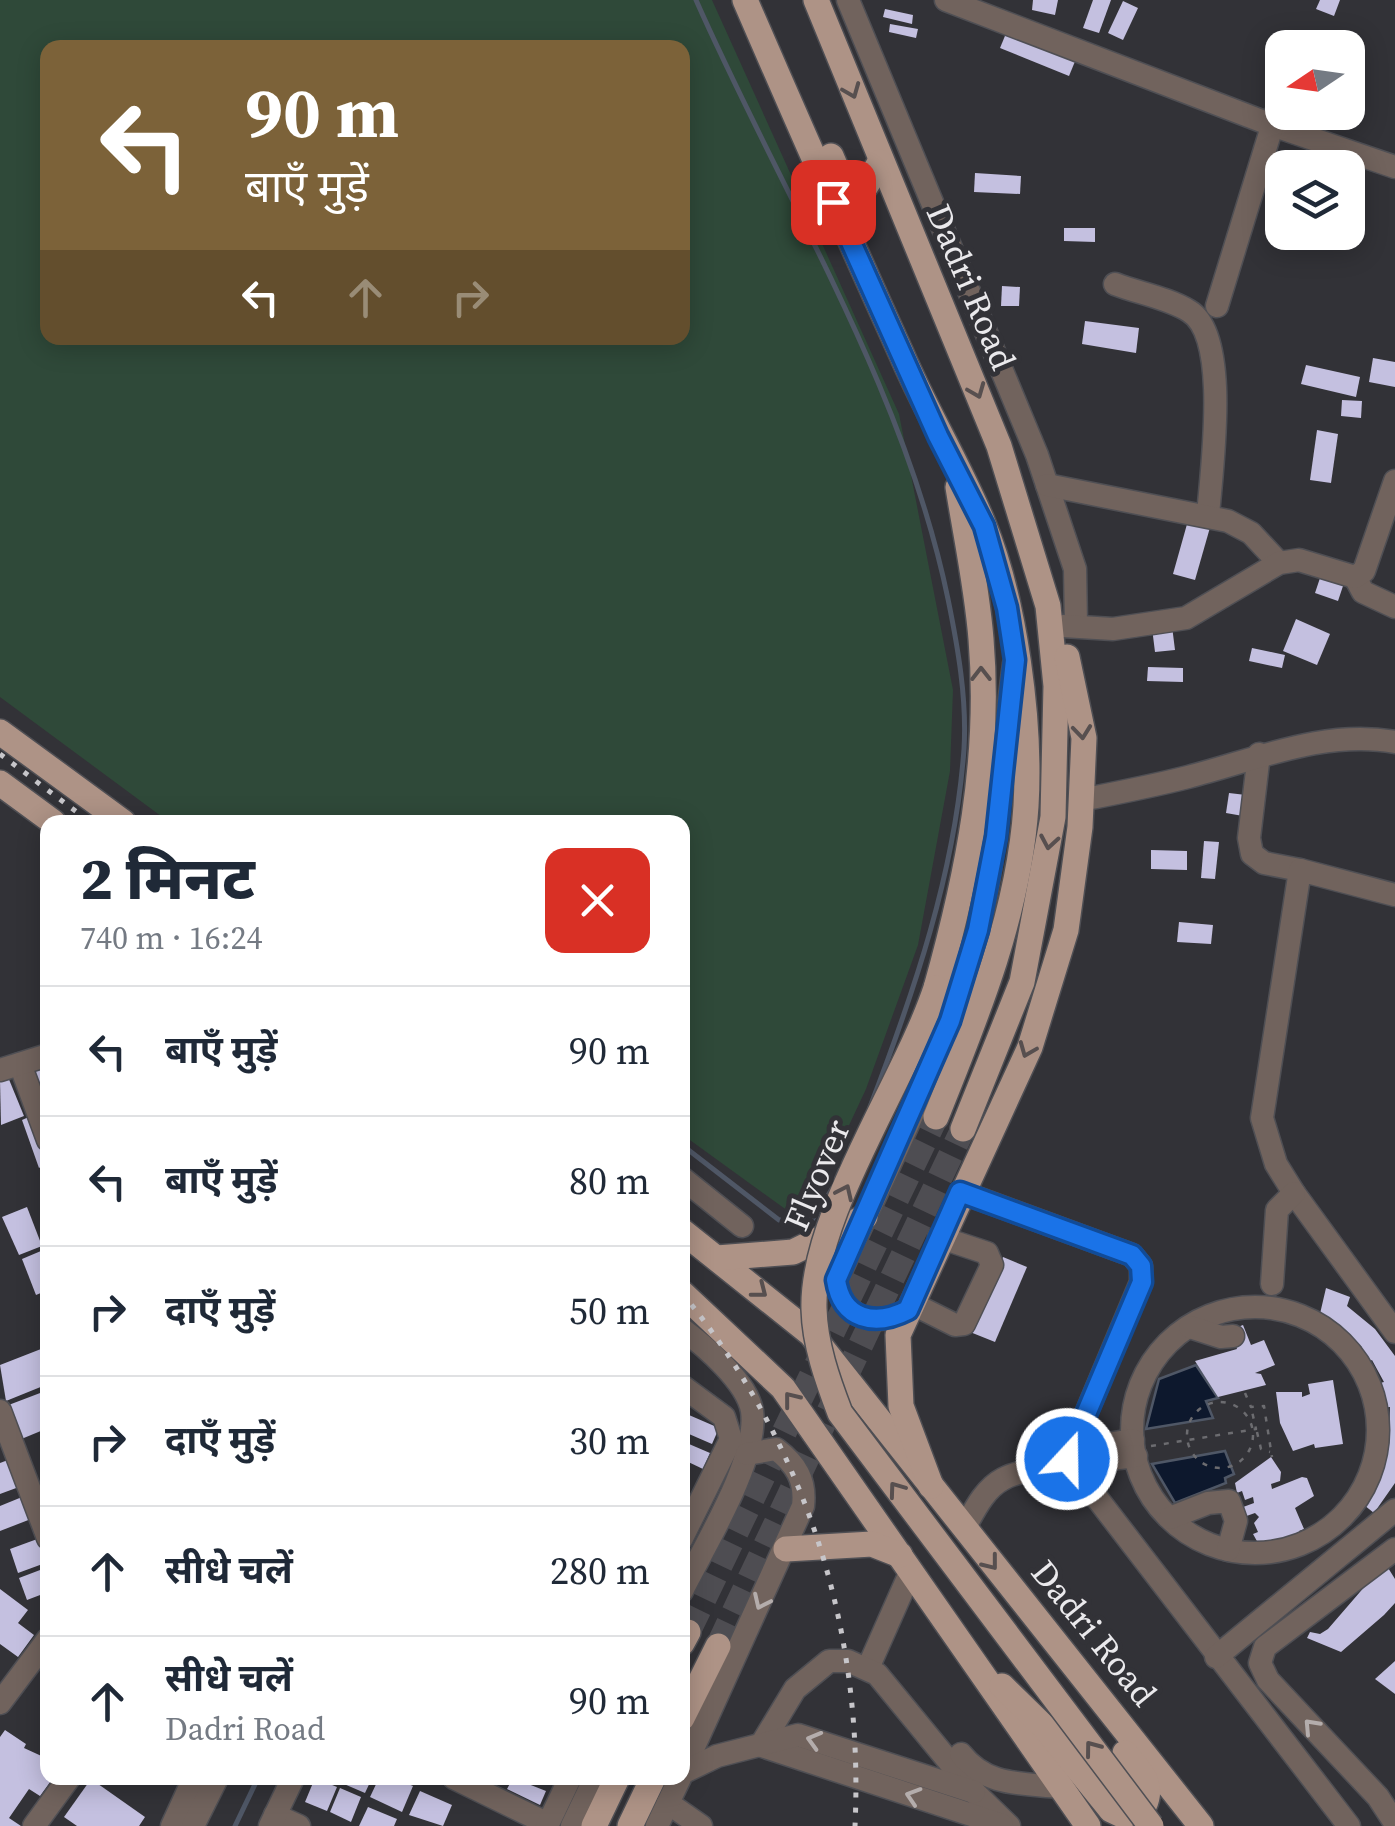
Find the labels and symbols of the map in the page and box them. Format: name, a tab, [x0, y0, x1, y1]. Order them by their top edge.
north arrow	[1265, 30, 1365, 130]
one-way arrow	[840, 81, 860, 98]
pin	[791, 160, 876, 245]
street label: Dadri Road	[915, 197, 1027, 377]
one-way arrow	[965, 381, 985, 398]
one-way arrow	[970, 666, 992, 682]
one-way arrow	[1070, 725, 1092, 741]
one-way arrow	[1039, 834, 1060, 850]
one-way arrow	[1019, 1040, 1039, 1058]
street label: Flyover	[772, 1112, 862, 1238]
one-way arrow	[833, 1184, 853, 1202]
one-way arrow	[748, 1279, 766, 1296]
one-way arrow	[785, 1392, 803, 1410]
position arrow	[1015, 1407, 1119, 1511]
one-way arrow	[891, 1482, 908, 1500]
street label: Dadri Road	[1020, 1550, 1168, 1716]
one-way arrow	[979, 1551, 997, 1569]
one-way arrow	[754, 1591, 774, 1609]
one-way arrow	[1305, 1719, 1323, 1737]
one-way arrow	[807, 1731, 824, 1752]
one-way arrow	[1086, 1741, 1103, 1759]
one-way arrow	[905, 1787, 922, 1807]

